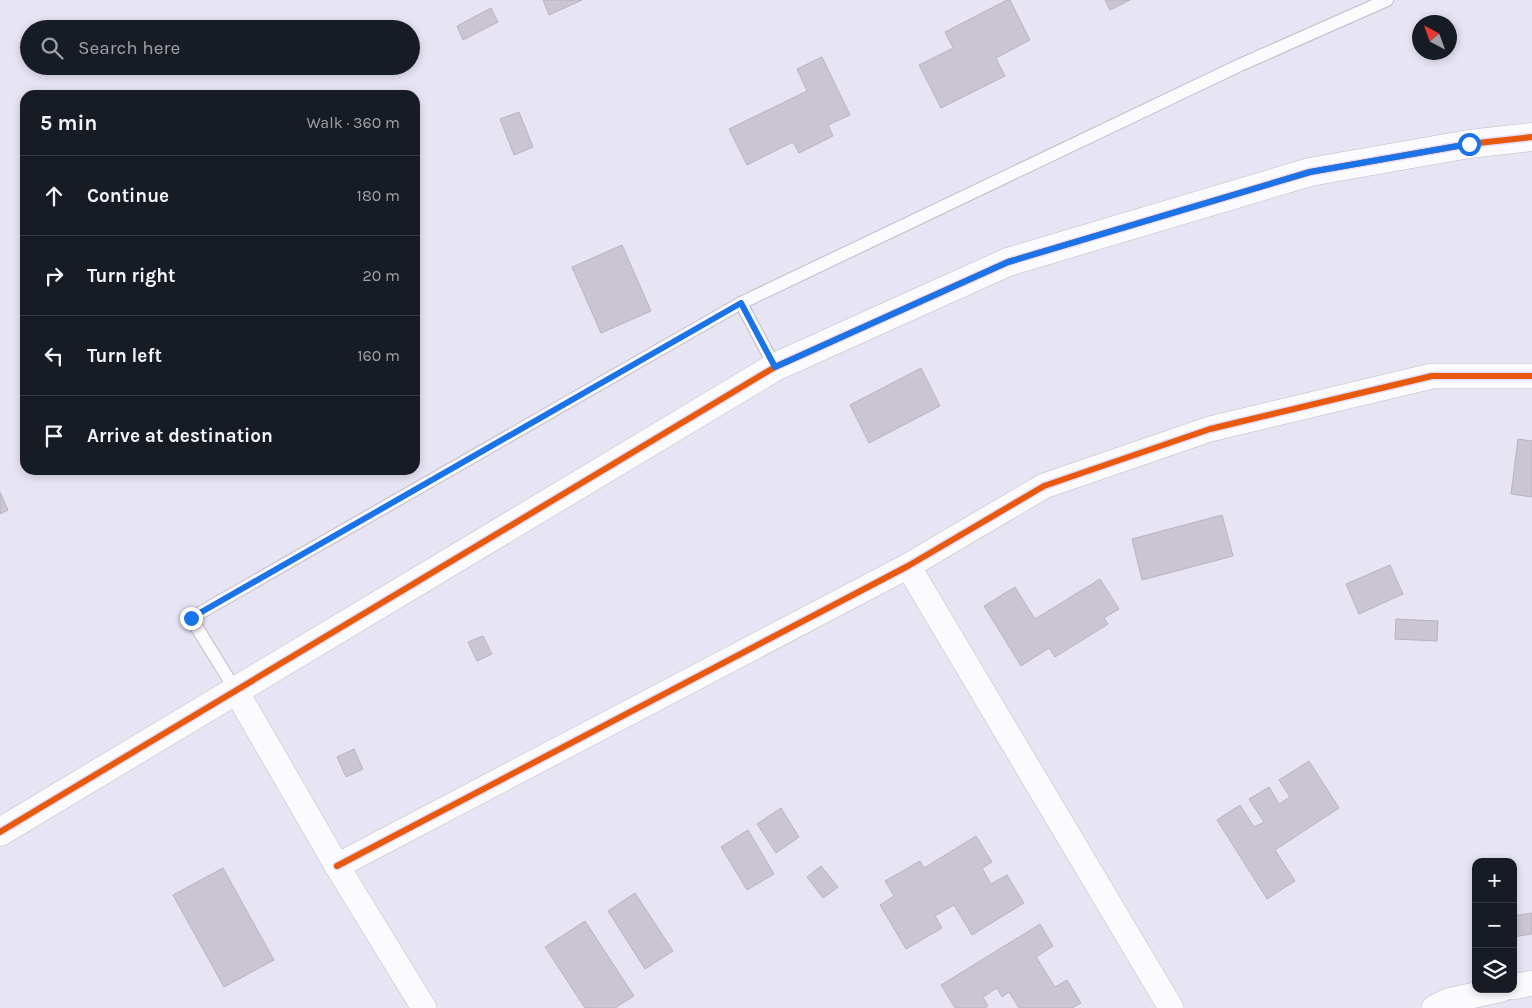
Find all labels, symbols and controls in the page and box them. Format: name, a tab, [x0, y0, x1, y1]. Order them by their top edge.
north arrow	[1412, 15, 1457, 60]
search box	[20, 20, 420, 75]
icon: search	[38, 34, 66, 62]
text: Search here	[78, 37, 180, 59]
text: 5 min	[40, 111, 97, 135]
text: Walk · 360 m	[307, 113, 400, 132]
route start	[1458, 133, 1481, 156]
icon: ahead	[40, 182, 68, 210]
text: Continue	[87, 185, 169, 207]
text: 180 m	[357, 186, 400, 205]
icon: right	[40, 262, 68, 290]
text: Turn right	[87, 265, 176, 287]
text: 20 m	[362, 266, 400, 285]
icon: left	[40, 342, 68, 370]
text: Turn left	[87, 345, 162, 367]
text: 160 m	[357, 346, 400, 365]
icon: arrive	[40, 422, 68, 450]
text: Arrive at destination	[87, 425, 273, 447]
route end	[180, 607, 203, 630]
map controls	[1472, 858, 1517, 993]
button: +	[1472, 858, 1517, 903]
button: −	[1472, 903, 1517, 948]
button: layers	[1472, 948, 1517, 993]

